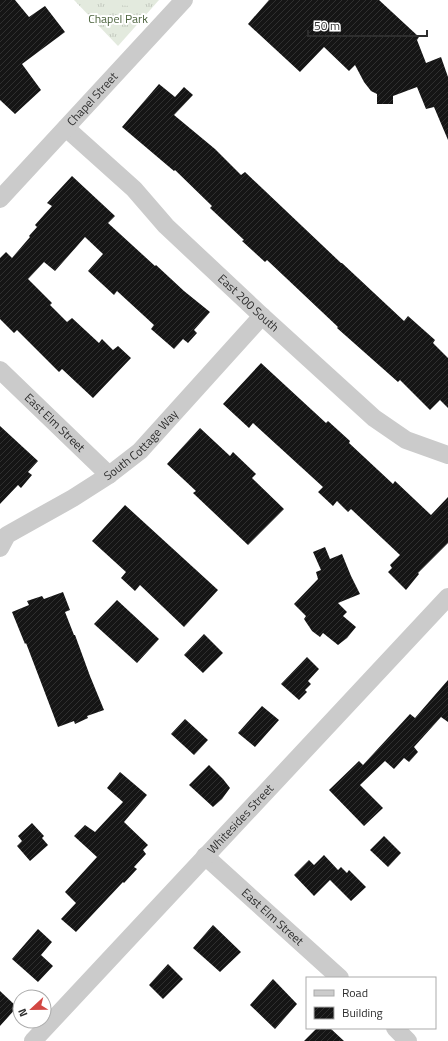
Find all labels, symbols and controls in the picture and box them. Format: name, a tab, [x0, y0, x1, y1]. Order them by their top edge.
park label: Chapel Park	[88, 9, 148, 28]
scale bar	[308, 12, 427, 38]
text: 50 m	[314, 16, 340, 35]
street label: Chapel Street	[62, 67, 122, 130]
street label: East 200 South	[214, 269, 284, 336]
street label: East Elm Street	[20, 388, 90, 457]
street label: South Cottage Way	[100, 405, 182, 485]
street label: Whitesides Street	[203, 779, 278, 858]
street label: East Elm Street	[237, 883, 309, 950]
legend	[306, 977, 436, 1029]
text: Road	[342, 983, 368, 1002]
north arrow	[12, 989, 52, 1029]
text: Building	[342, 1003, 383, 1022]
text: N	[14, 1006, 32, 1019]

